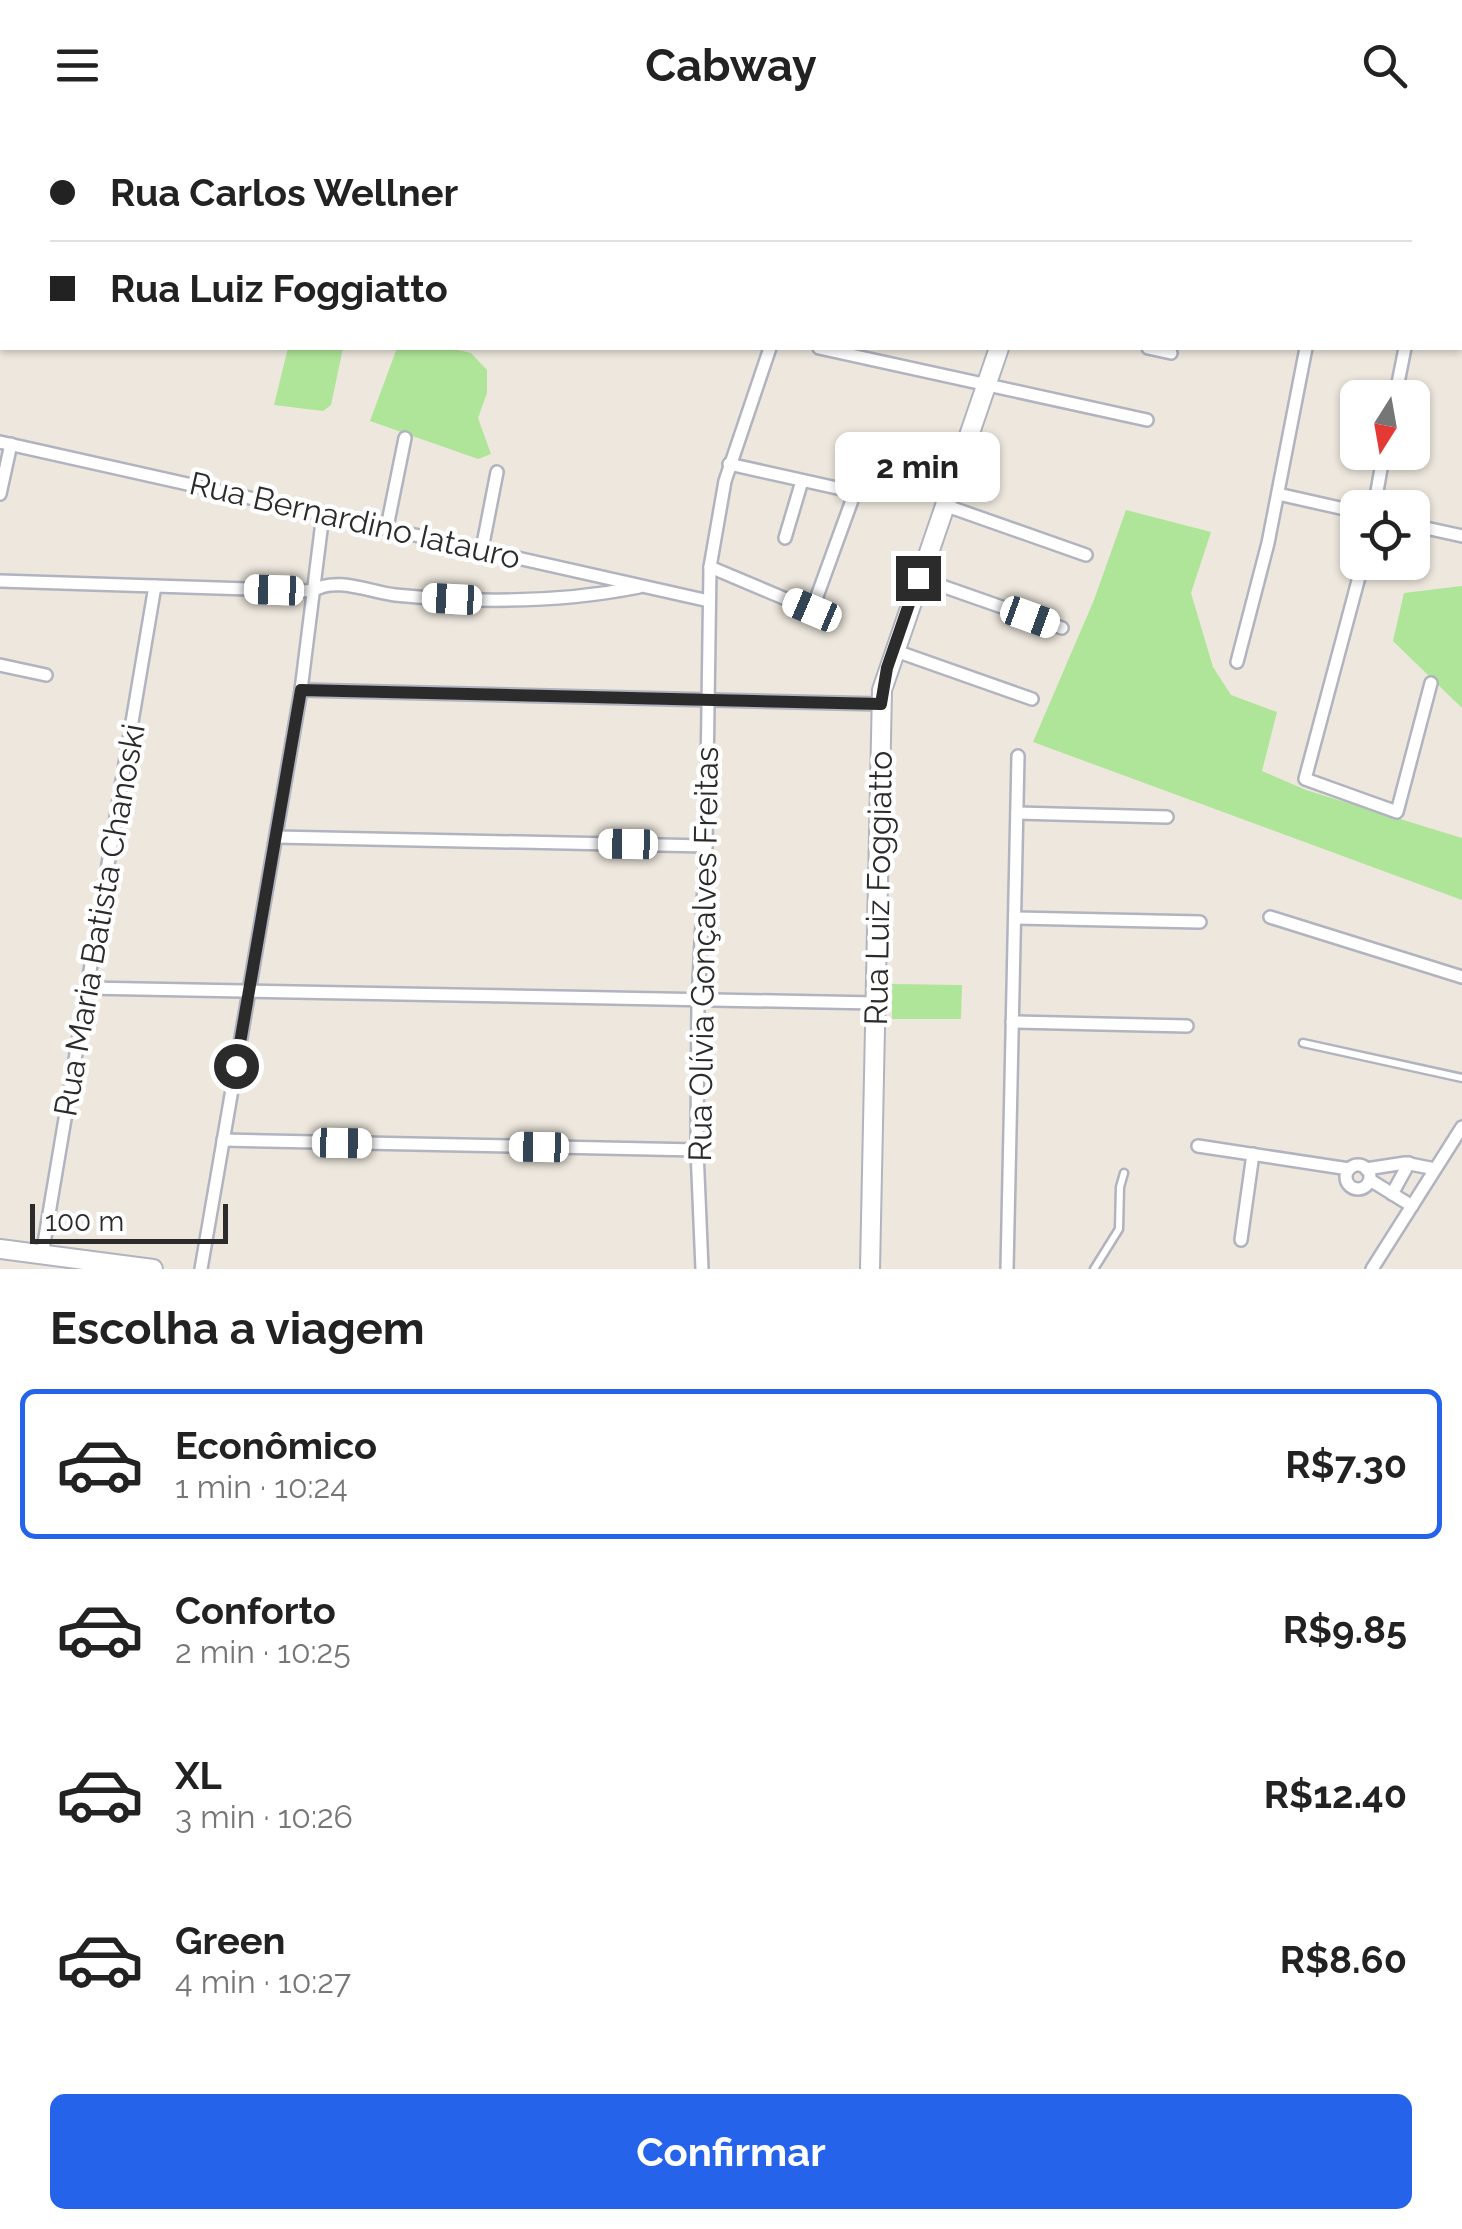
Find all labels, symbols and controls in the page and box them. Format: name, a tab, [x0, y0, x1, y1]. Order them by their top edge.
icon: menu	[50, 38, 105, 93]
icon: search	[1357, 38, 1412, 93]
text: Cabway	[645, 39, 817, 92]
text: Rua Carlos Wellner	[110, 170, 458, 215]
text: Rua Luiz Foggiatto	[110, 266, 448, 311]
north arrow	[1340, 380, 1430, 470]
map controls	[1340, 380, 1430, 580]
callout: 2 min	[836, 433, 1000, 503]
text: 2 min	[876, 448, 959, 485]
street label: Rua Bernardino Iatauro	[186, 464, 524, 576]
button: locate	[1340, 490, 1430, 580]
route end	[896, 556, 941, 601]
car	[243, 574, 305, 606]
car	[421, 582, 483, 616]
car	[779, 584, 845, 636]
car	[997, 593, 1063, 641]
street label: Rua Maria Batista Chanoski	[46, 721, 152, 1119]
street label: Rua Olívia Gonçalves Freitas	[681, 746, 725, 1162]
street label: Rua Luiz Foggiatto	[857, 750, 899, 1026]
car	[598, 828, 658, 860]
route start	[214, 1044, 259, 1089]
car	[312, 1127, 372, 1159]
car	[509, 1131, 569, 1163]
scale bar	[30, 1199, 228, 1244]
text: 100 m	[45, 1205, 124, 1238]
text: Escolha a viagem	[50, 1302, 425, 1355]
icon: car	[55, 1419, 145, 1509]
text: Econômico	[175, 1423, 377, 1468]
text: R$7.30	[1285, 1442, 1407, 1487]
text: 1 min · 10:24	[175, 1468, 348, 1505]
icon: car	[55, 1584, 145, 1674]
text: Conforto	[175, 1588, 336, 1633]
text: R$9.85	[1283, 1607, 1407, 1652]
text: 2 min · 10:25	[175, 1633, 351, 1670]
icon: car	[55, 1749, 145, 1839]
text: XL	[175, 1753, 222, 1798]
text: R$12.40	[1264, 1772, 1407, 1817]
text: 3 min · 10:26	[175, 1798, 353, 1835]
icon: car	[55, 1914, 145, 2004]
text: Green	[175, 1918, 285, 1963]
text: R$8.60	[1280, 1937, 1407, 1982]
text: 4 min · 10:27	[175, 1963, 351, 2000]
button: Confirmar	[50, 2094, 1412, 2209]

